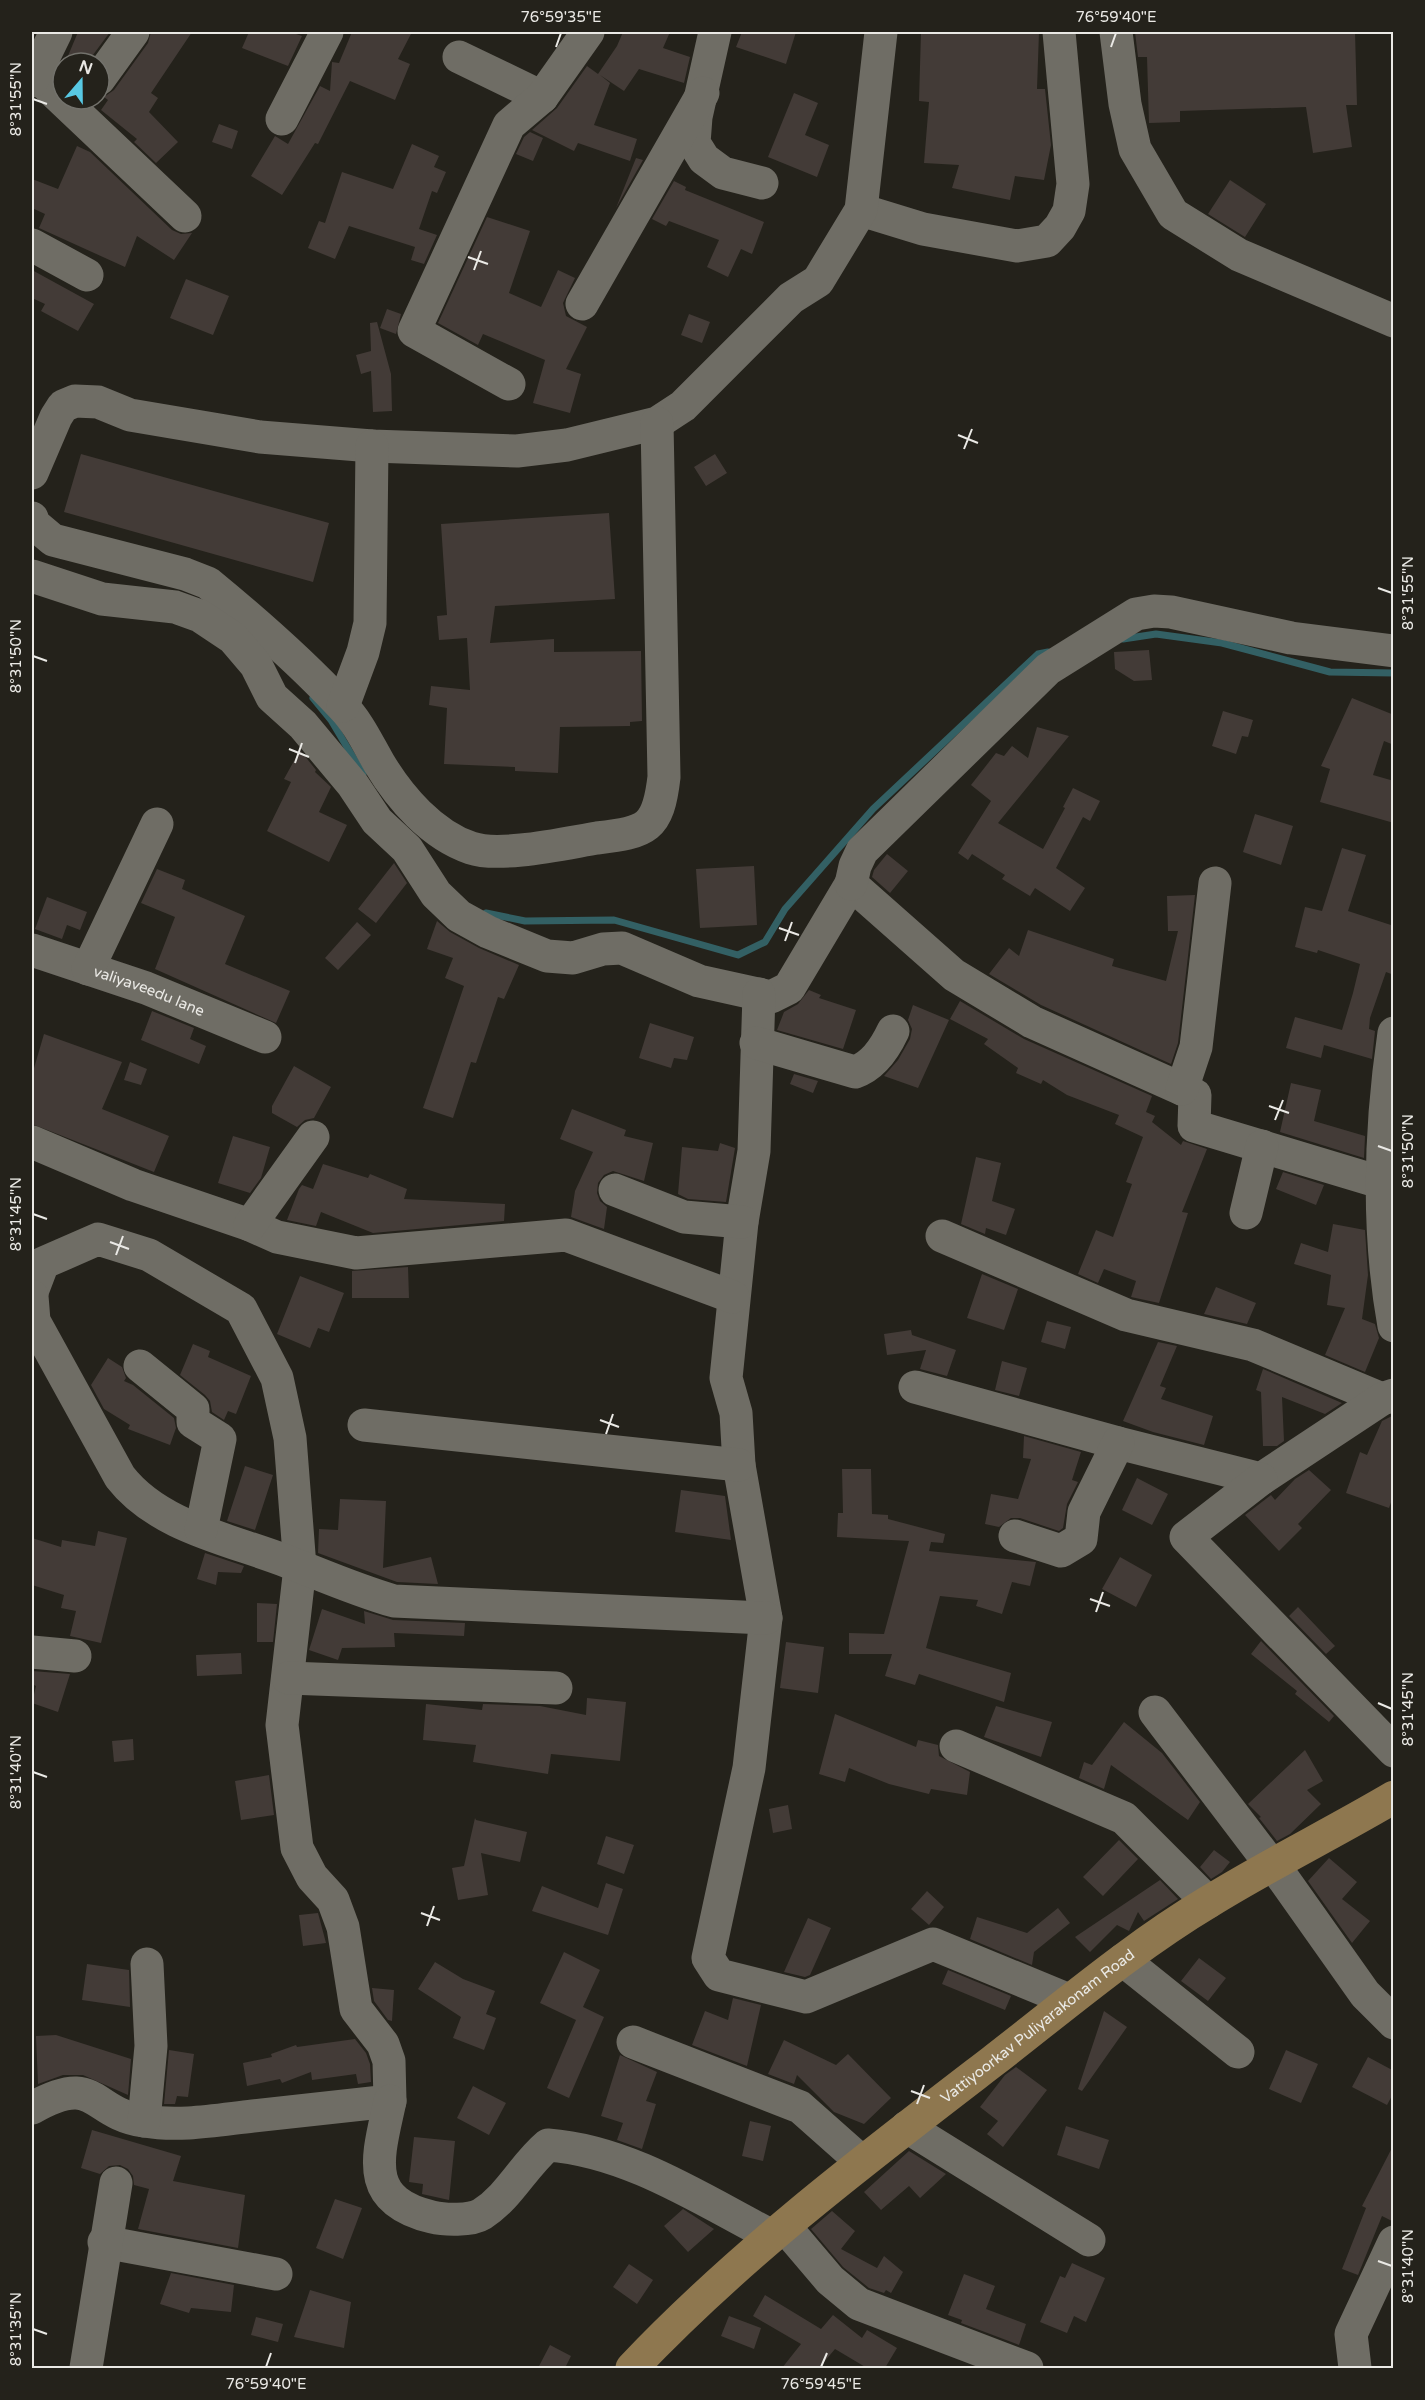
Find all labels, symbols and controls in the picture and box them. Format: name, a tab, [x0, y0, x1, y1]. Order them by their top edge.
text: 76°59'35"E	[520, 8, 602, 26]
text: 76°59'40"E	[1075, 8, 1157, 26]
north arrow	[51, 51, 111, 111]
text: N	[76, 56, 95, 79]
text: 8°31'55"N	[7, 62, 25, 136]
text: 8°31'55"N	[1399, 556, 1417, 630]
text: 8°31'50"N	[7, 619, 25, 693]
street label: valiyaveedu lane	[91, 962, 207, 1020]
text: 8°31'50"N	[1399, 1114, 1417, 1188]
text: 8°31'45"N	[7, 1177, 25, 1251]
text: 8°31'45"N	[1399, 1672, 1417, 1746]
text: 8°31'40"N	[7, 1735, 25, 1809]
street label: Vattiyoorkav Puliyarakonam Road	[937, 1945, 1138, 2107]
text: 8°31'40"N	[1399, 2229, 1417, 2303]
text: 8°31'35"N	[7, 2292, 25, 2366]
text: 76°59'40"E	[225, 2375, 307, 2393]
text: 76°59'45"E	[780, 2375, 862, 2393]

